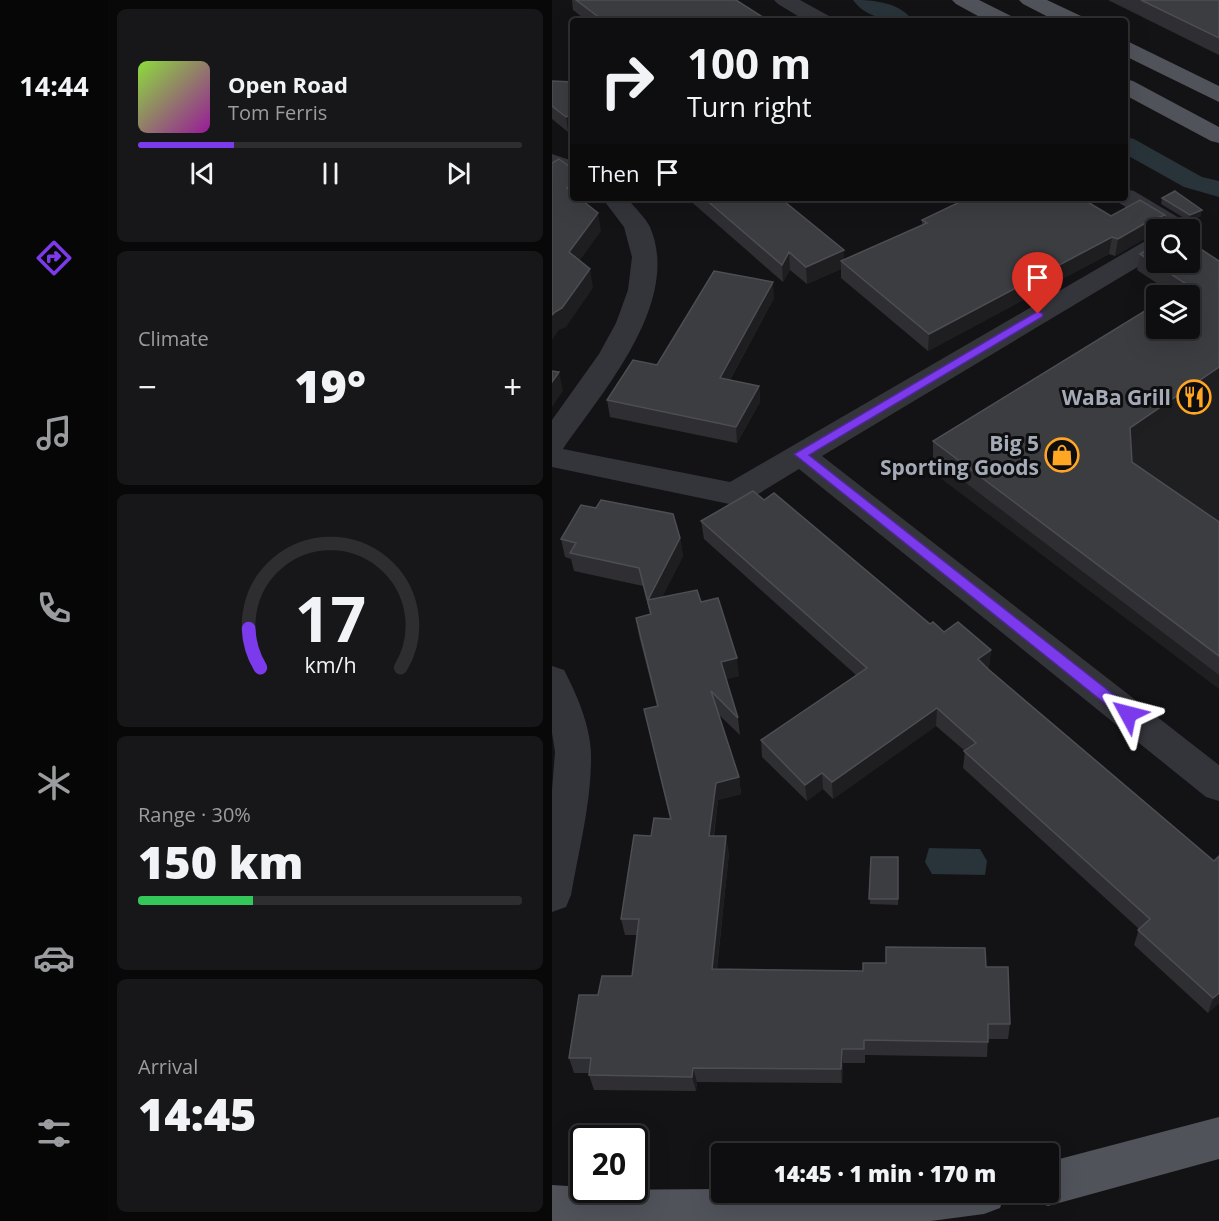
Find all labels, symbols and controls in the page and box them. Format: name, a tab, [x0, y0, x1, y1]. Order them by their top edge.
text: 100 m	[687, 34, 811, 91]
icon: right	[588, 42, 666, 120]
text: 14:44	[19, 67, 89, 104]
text: Open Road	[228, 69, 348, 99]
text: Turn right	[687, 88, 812, 125]
text: Tom Ferris	[228, 99, 327, 126]
icon: arrive	[651, 156, 684, 189]
icon: previous	[186, 157, 219, 190]
icon: pause	[314, 157, 347, 190]
icon: next	[442, 157, 475, 190]
text: Then	[588, 158, 639, 188]
map controls	[1146, 219, 1200, 339]
button: search	[1146, 219, 1200, 273]
icon: directions	[33, 237, 75, 279]
pin	[1012, 252, 1063, 314]
icon: arrive	[1021, 261, 1054, 294]
button: layers	[1146, 285, 1200, 339]
text: Climate	[138, 325, 209, 352]
text: 19°	[294, 355, 366, 416]
text: −	[138, 364, 157, 409]
text: +	[503, 364, 522, 409]
restaurant icon: WaBa Grill	[1176, 379, 1212, 415]
place label: WaBa Grill	[1062, 383, 1171, 411]
icon: music	[33, 412, 75, 454]
place label: Big 5 Sporting Goods	[880, 429, 1039, 481]
shop icon: Big 5 Sporting Goods	[1044, 437, 1080, 473]
text: 17	[294, 575, 366, 660]
icon: phone	[33, 587, 75, 629]
text: km/h	[304, 650, 356, 679]
position arrow	[1096, 682, 1160, 746]
icon: climate	[33, 762, 75, 804]
text: Range · 30%	[138, 801, 251, 828]
text: 150 km	[138, 831, 303, 892]
icon: car	[33, 937, 75, 979]
text: Arrival	[138, 1053, 198, 1080]
text: 14:45	[138, 1083, 256, 1144]
icon: filters	[33, 1112, 75, 1154]
speed limit sign: 20	[570, 1125, 648, 1203]
text: 14:45 · 1 min · 170 m	[774, 1158, 996, 1188]

